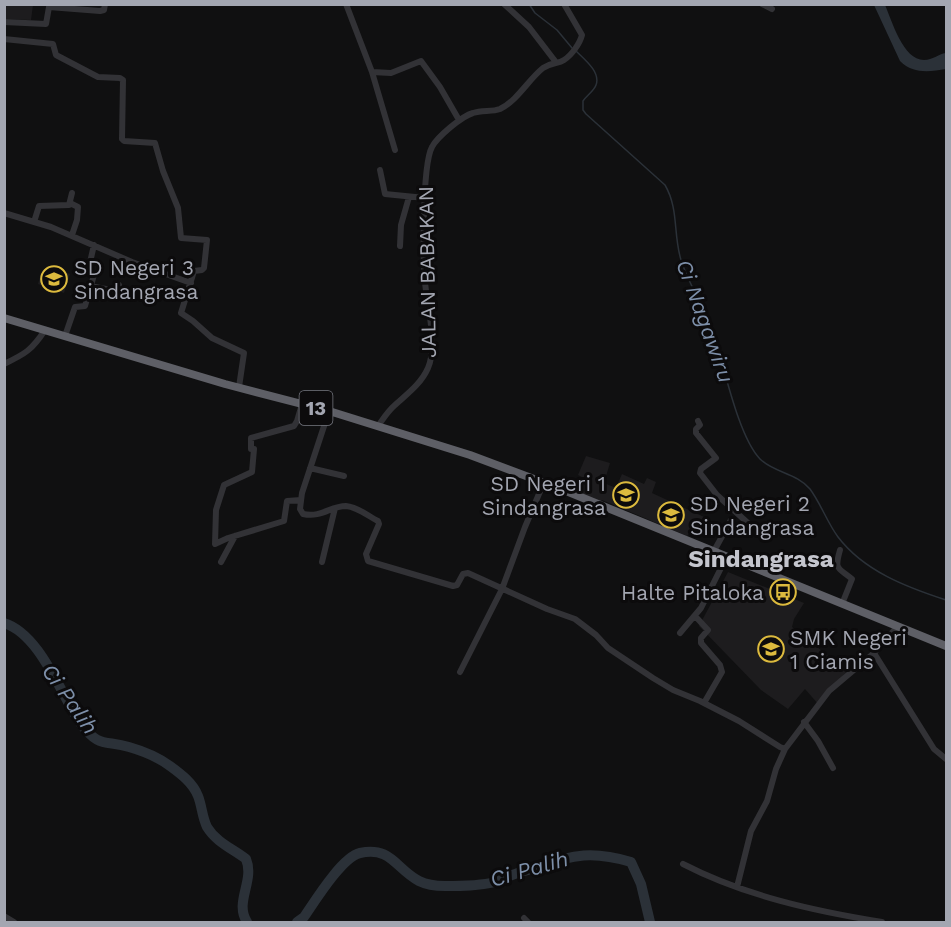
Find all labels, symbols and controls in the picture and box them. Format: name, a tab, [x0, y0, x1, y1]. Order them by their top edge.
street label: JALAN BABAKAN	[413, 186, 441, 358]
place label: SD Negeri 3 Sindangrasa	[74, 255, 198, 304]
water label: Ci Nagawiru	[671, 256, 739, 386]
school or university icon: SD Negeri 3 Sindangrasa	[39, 264, 69, 294]
road number: 13	[300, 391, 332, 425]
place label: SD Negeri 1 Sindangrasa	[482, 471, 606, 520]
school or university icon: SD Negeri 1 Sindangrasa	[611, 480, 641, 510]
place label: SD Negeri 2 Sindangrasa	[690, 491, 814, 540]
school or university icon: SD Negeri 2 Sindangrasa	[656, 500, 686, 530]
district label: Sindangrasa	[688, 545, 834, 573]
bus stop icon: Halte Pitaloka	[768, 577, 798, 607]
place label: Halte Pitaloka	[621, 580, 764, 605]
place label: SMK Negeri 1 Ciamis	[790, 625, 907, 674]
school or university icon: SMK Negeri 1 Ciamis	[756, 634, 786, 664]
water label: Ci Palih	[37, 659, 103, 739]
water label: Ci Palih	[487, 846, 571, 892]

